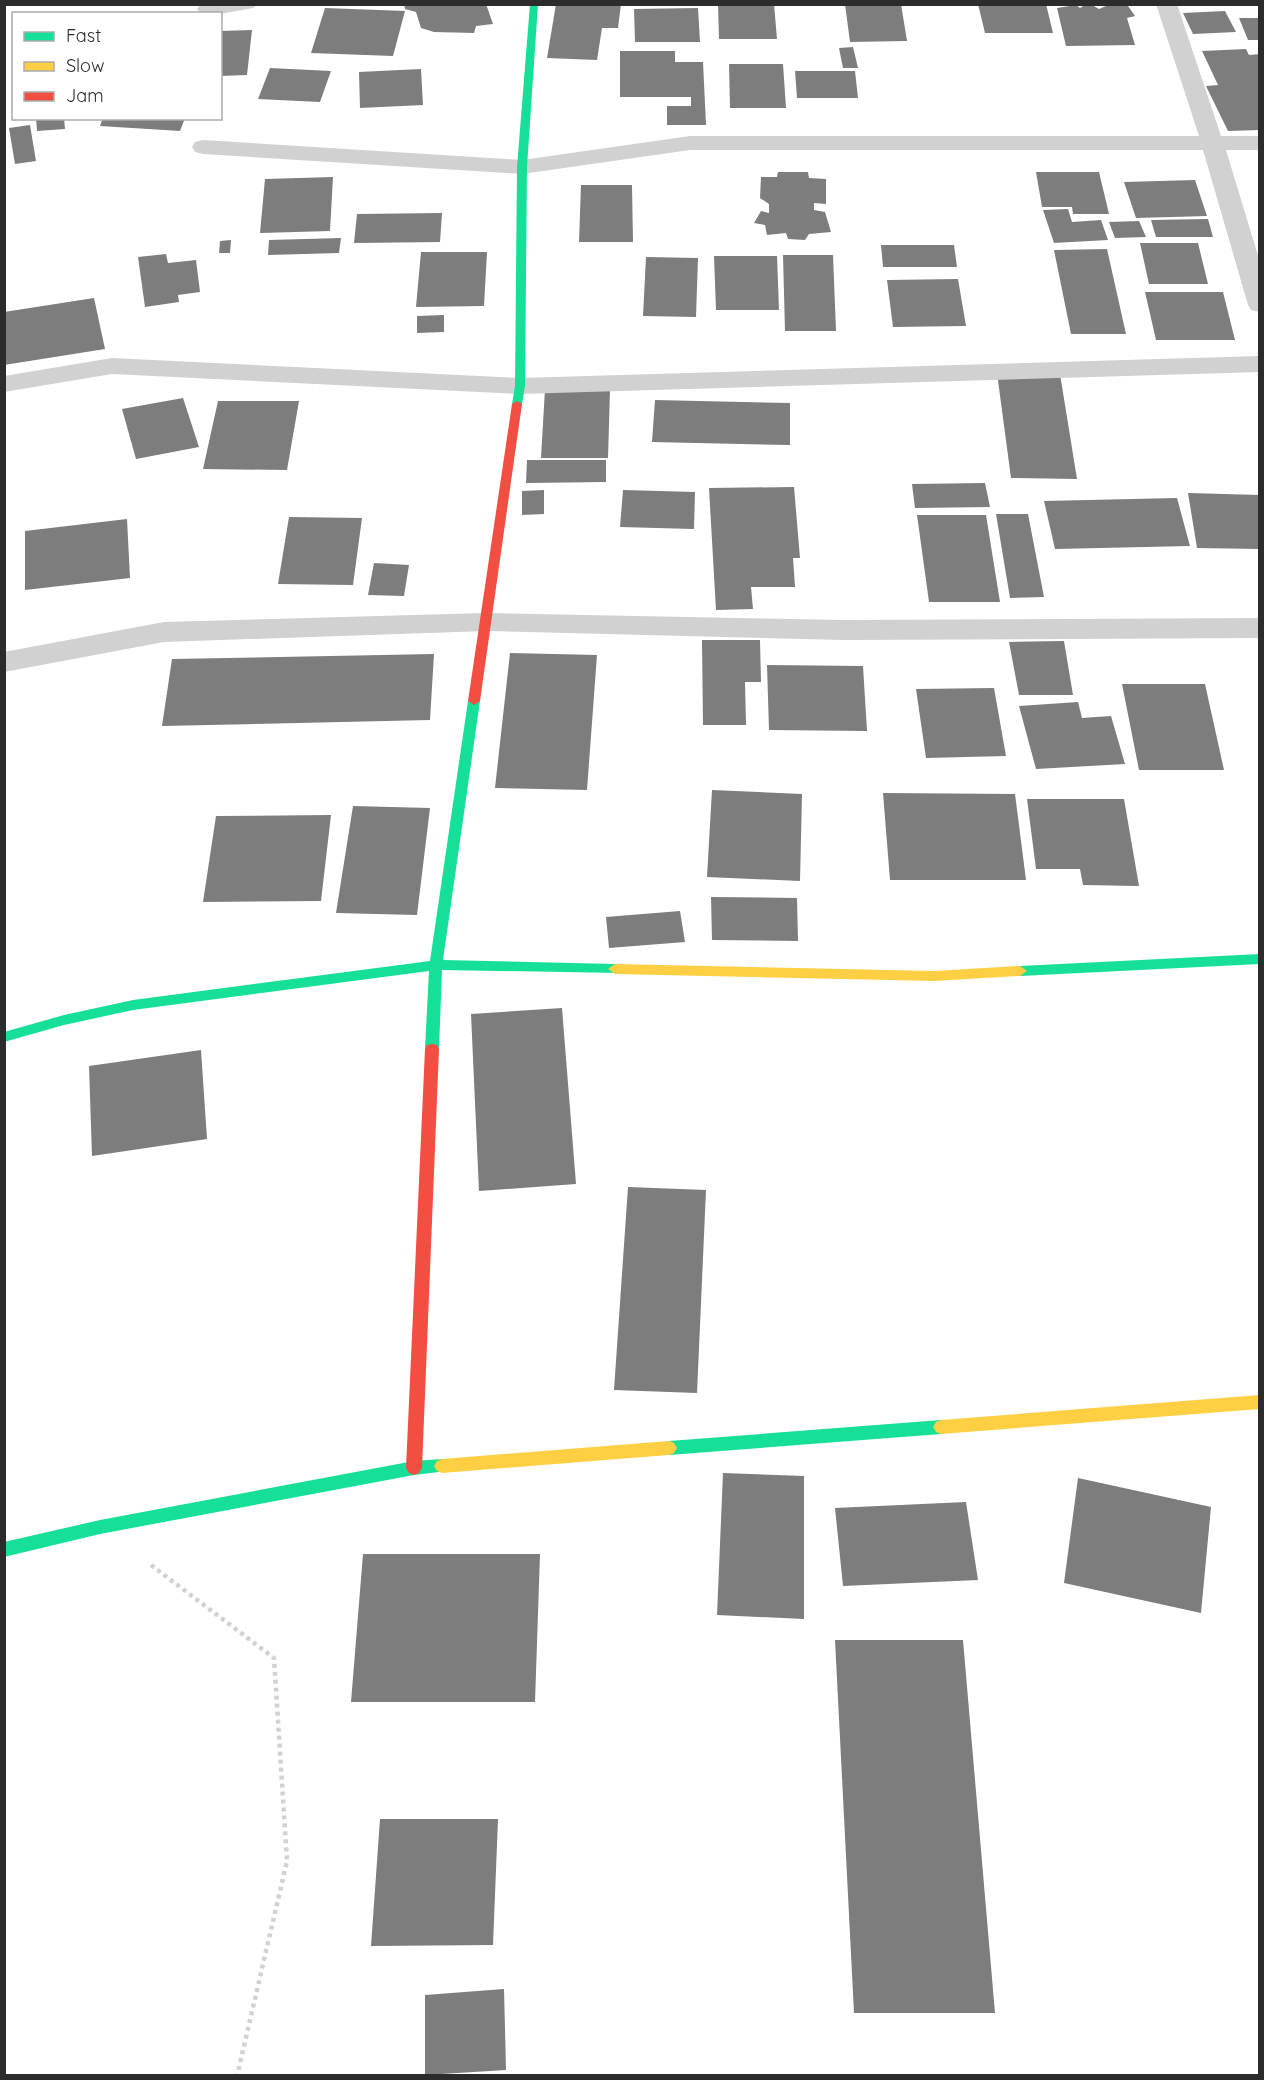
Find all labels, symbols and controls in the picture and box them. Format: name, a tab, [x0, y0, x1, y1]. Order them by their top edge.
legend	[12, 12, 222, 120]
text: Fast	[66, 24, 101, 47]
text: Slow	[66, 54, 104, 77]
text: Jam	[66, 84, 104, 107]

